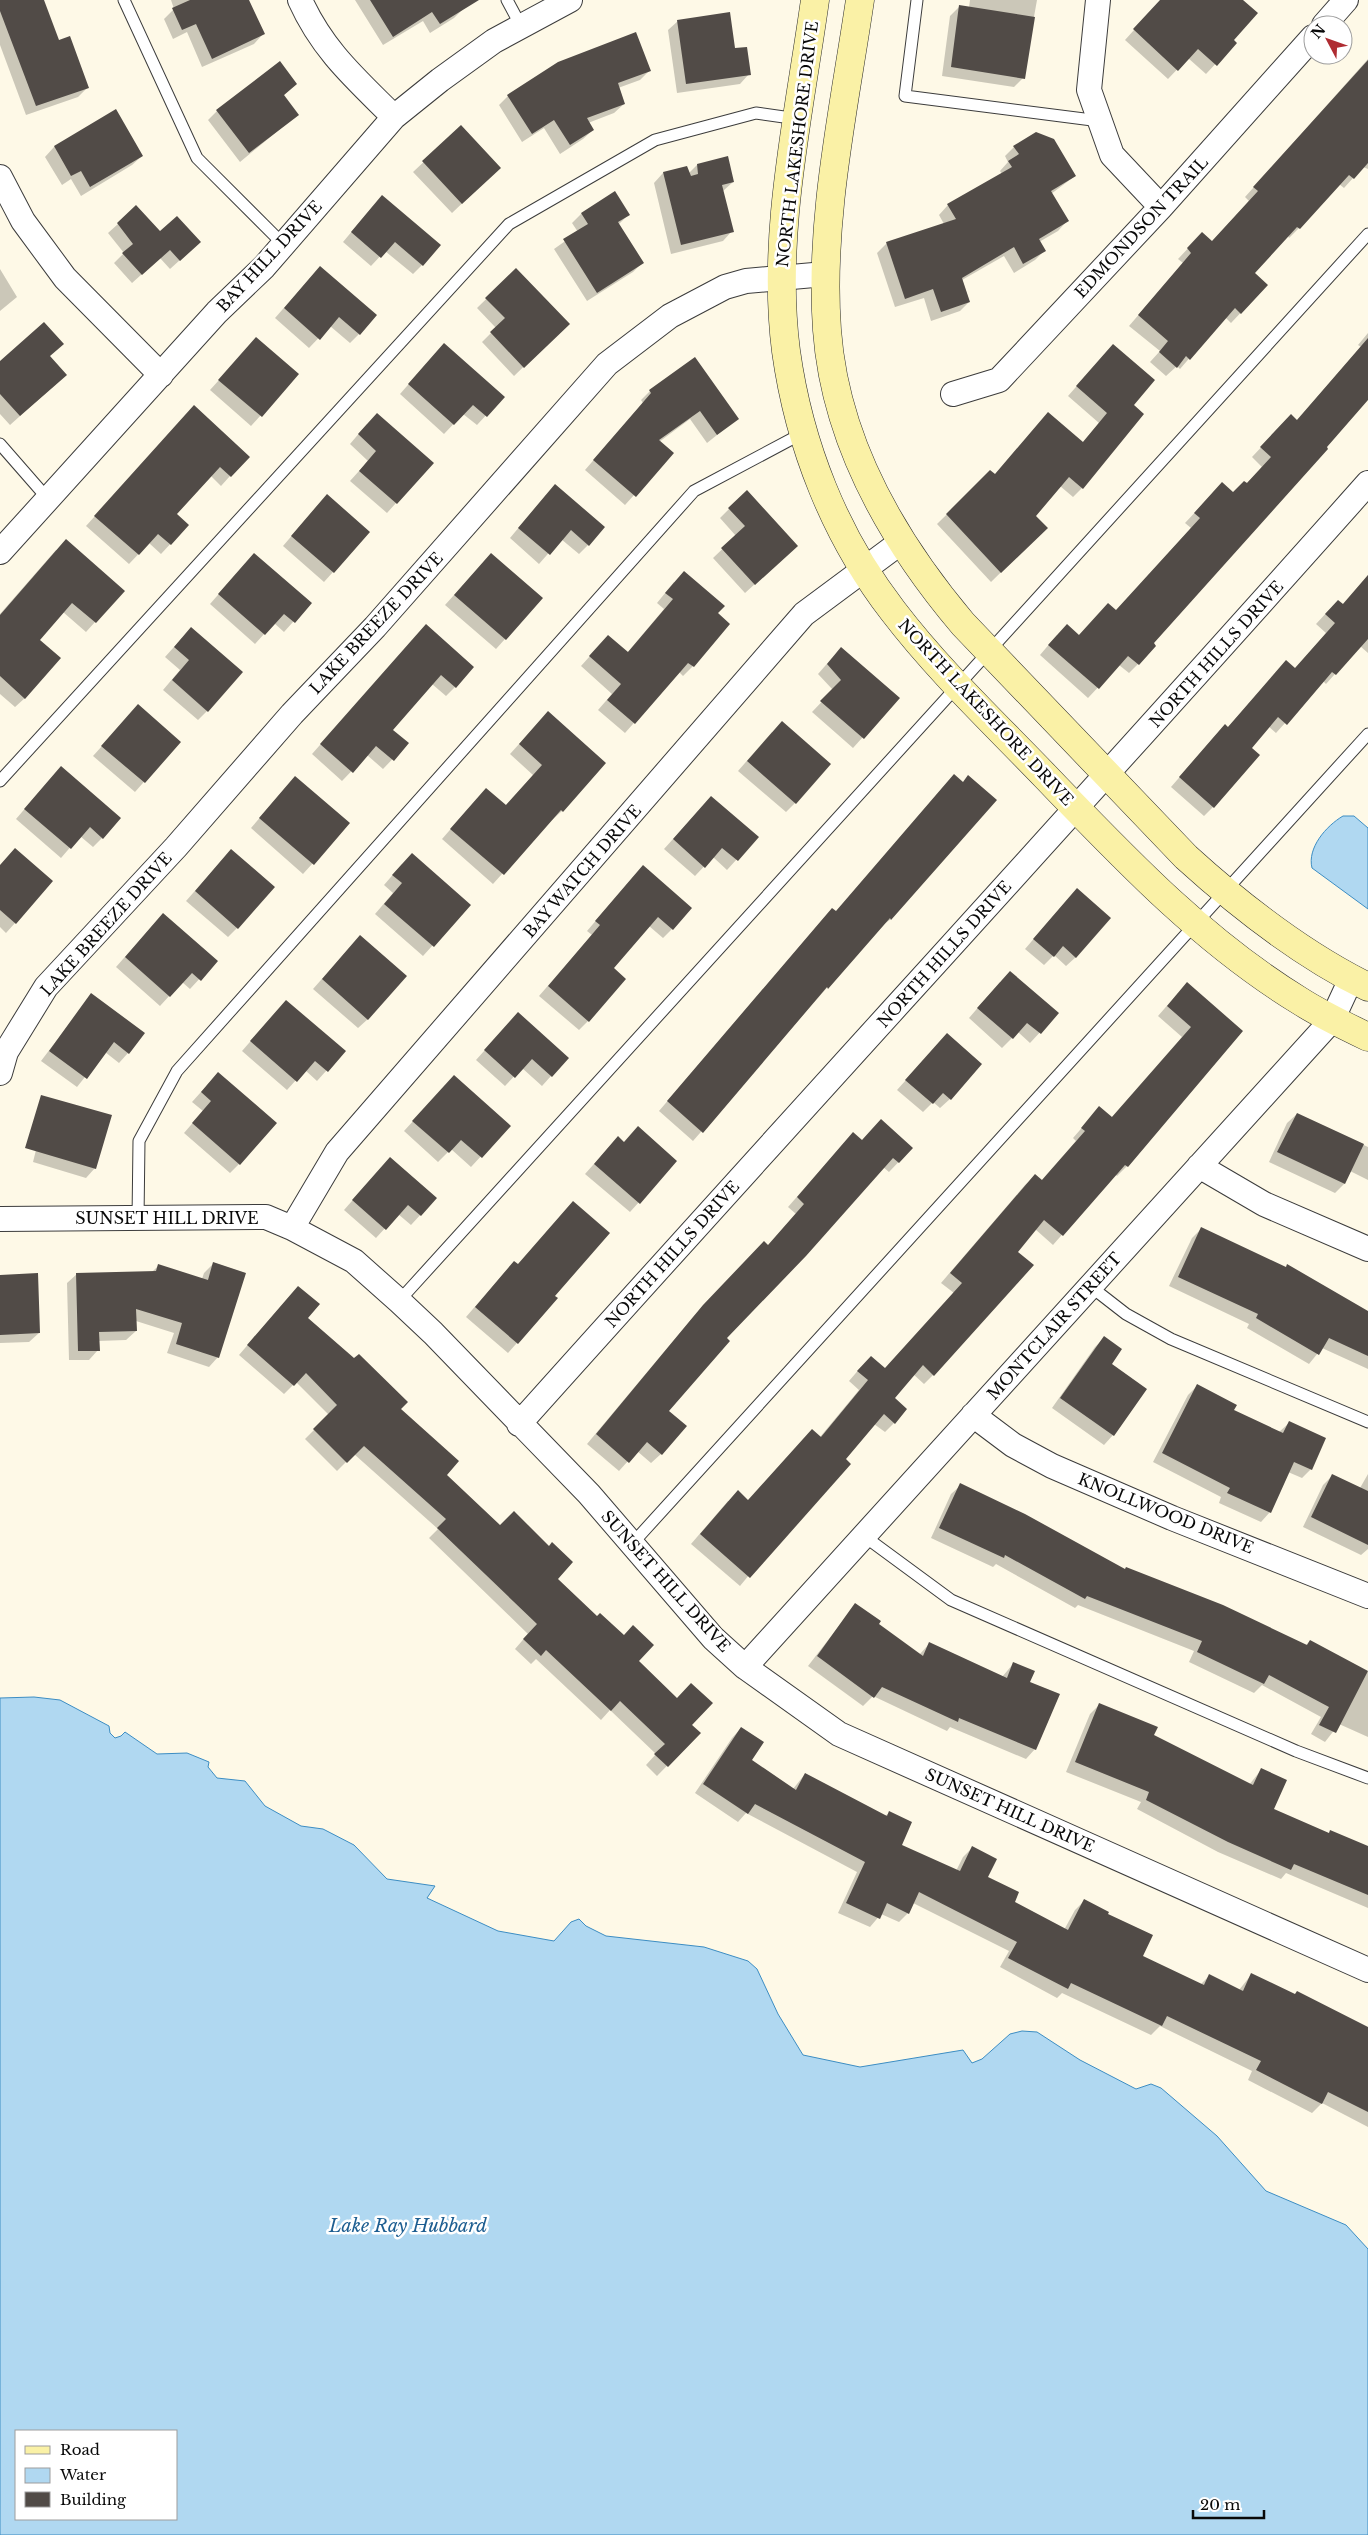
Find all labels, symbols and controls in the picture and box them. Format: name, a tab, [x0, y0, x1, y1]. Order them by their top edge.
north arrow	[1303, 15, 1353, 65]
street label: NORTH LAKESHORE DRIVE	[772, 20, 822, 268]
text: N	[1307, 21, 1329, 42]
street label: EDMONDSON TRAIL	[1070, 152, 1212, 302]
street label: BAY HILL DRIVE	[212, 196, 326, 316]
street label: LAKE BREEZE DRIVE	[305, 548, 447, 698]
street label: NORTH HILLS DRIVE	[1145, 576, 1287, 732]
street label: NORTH LAKESHORE DRIVE	[894, 615, 1078, 809]
street label: BAY WATCH DRIVE	[519, 800, 645, 942]
street label: LAKE BREEZE DRIVE	[36, 848, 176, 1000]
street label: NORTH HILLS DRIVE	[873, 876, 1015, 1032]
street label: NORTH HILLS DRIVE	[601, 1176, 743, 1332]
street label: SUNSET HILL DRIVE	[75, 1208, 259, 1228]
street label: MONTCLAIR STREET	[983, 1248, 1125, 1404]
street label: KNOLLWOOD DRIVE	[1075, 1469, 1257, 1557]
street label: SUNSET HILL DRIVE	[597, 1506, 735, 1656]
street label: SUNSET HILL DRIVE	[922, 1764, 1098, 1856]
water label: Lake Ray Hubbard	[328, 2215, 487, 2237]
legend	[15, 2430, 178, 2520]
text: Road	[60, 2440, 100, 2459]
text: Water	[59, 2465, 107, 2484]
scale bar	[1193, 2488, 1264, 2520]
text: Building	[60, 2490, 127, 2509]
text: 20 m	[1200, 2495, 1240, 2514]

